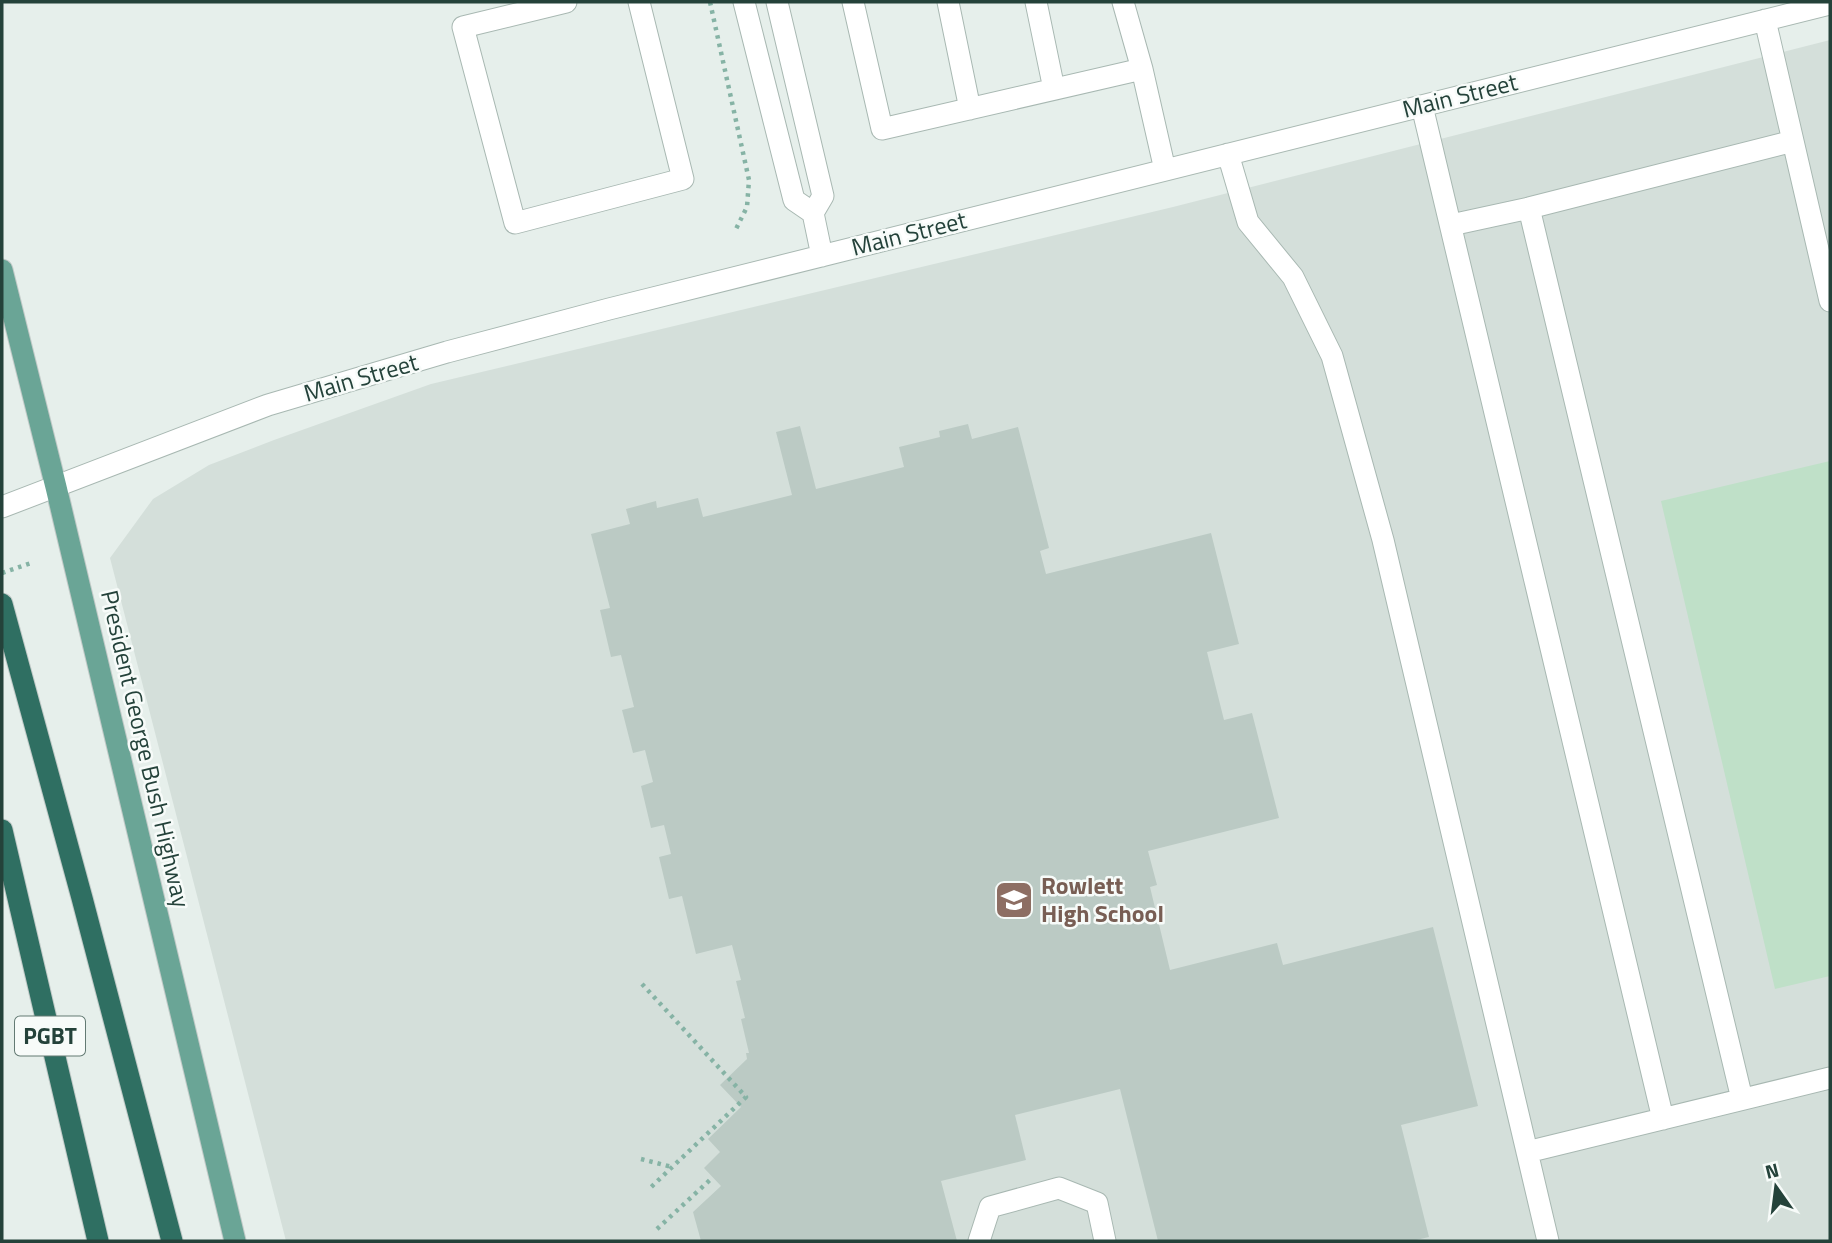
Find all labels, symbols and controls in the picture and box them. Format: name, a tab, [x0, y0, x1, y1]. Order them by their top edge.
street label: Main Street	[1398, 63, 1522, 127]
street label: Main Street	[847, 201, 971, 265]
street label: Main Street	[299, 343, 423, 411]
street label: President George Bush Highway	[92, 587, 200, 911]
place label: Rowlett High School	[1041, 867, 1164, 931]
school or university icon: Rowlett High School	[993, 879, 1035, 921]
road number: PGBT	[15, 1016, 85, 1056]
north arrow	[1741, 1152, 1811, 1222]
text: N	[1762, 1154, 1782, 1186]

